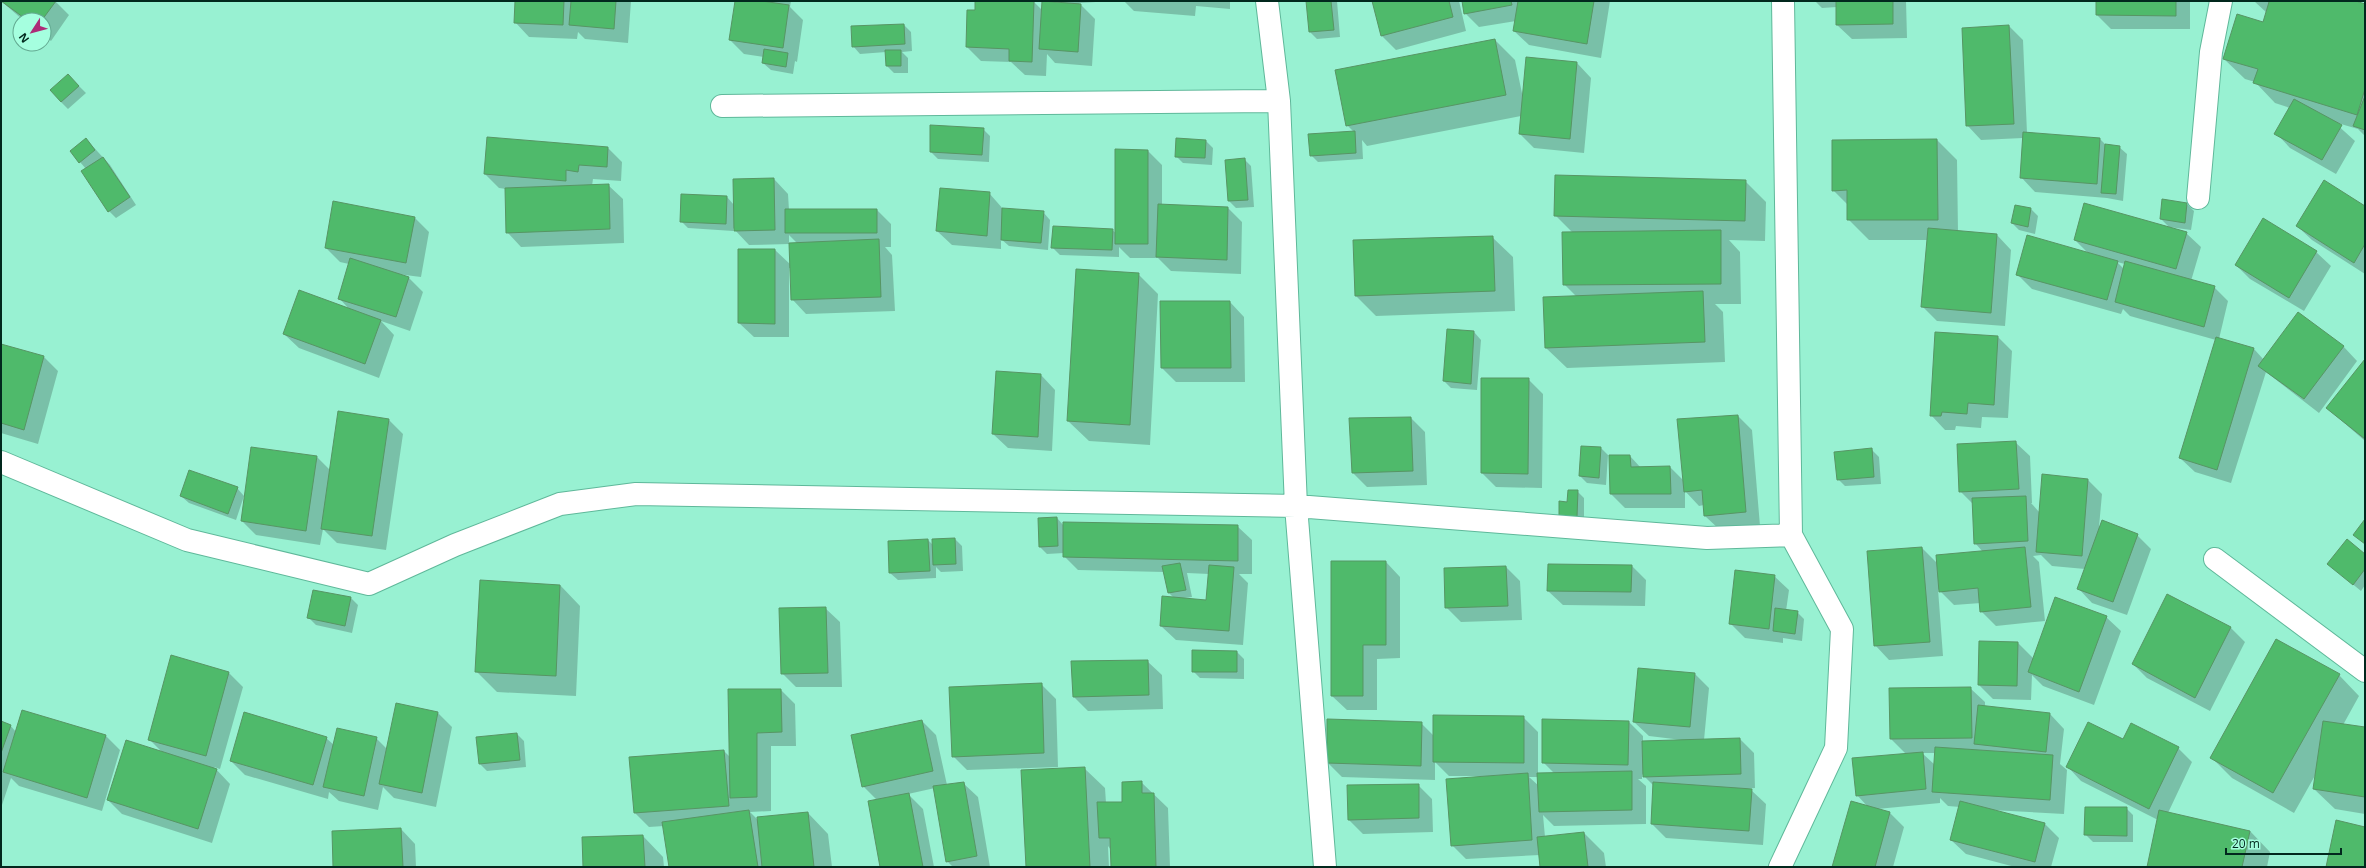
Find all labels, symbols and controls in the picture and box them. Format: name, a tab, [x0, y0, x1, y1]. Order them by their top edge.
north arrow	[12, 12, 52, 52]
text: N	[15, 30, 32, 46]
scale bar	[2226, 830, 2341, 856]
text: 20 m	[2232, 835, 2260, 852]

